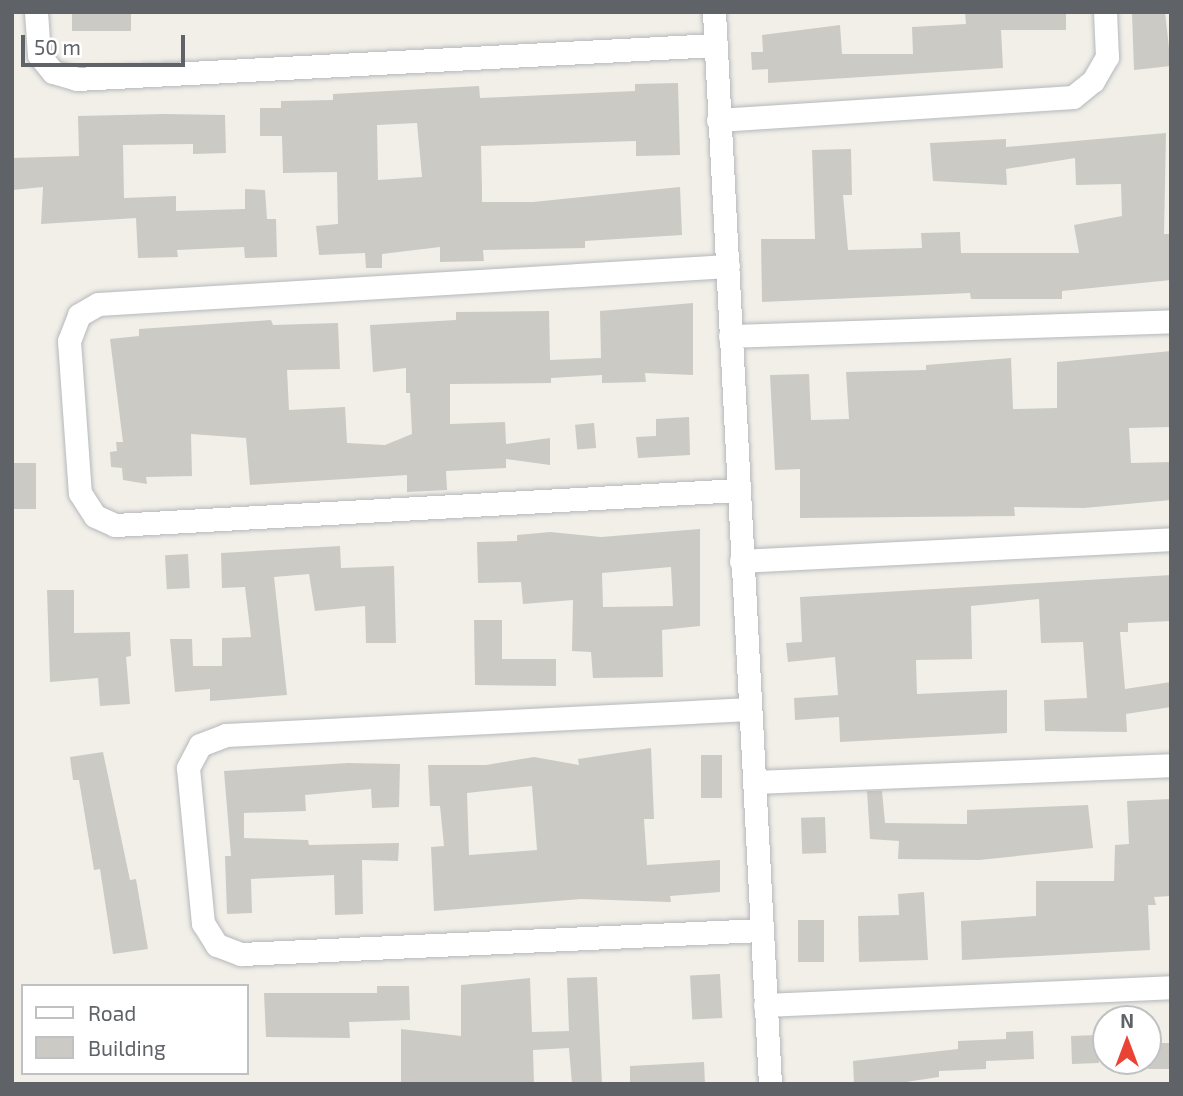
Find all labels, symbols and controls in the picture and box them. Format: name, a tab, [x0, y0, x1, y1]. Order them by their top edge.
scale bar	[24, 21, 189, 65]
text: 50 m	[34, 34, 81, 59]
legend	[21, 984, 248, 1075]
text: Road	[88, 1000, 136, 1025]
north arrow	[1092, 1005, 1162, 1075]
text: N	[1120, 1009, 1134, 1032]
text: Building	[88, 1035, 166, 1060]

